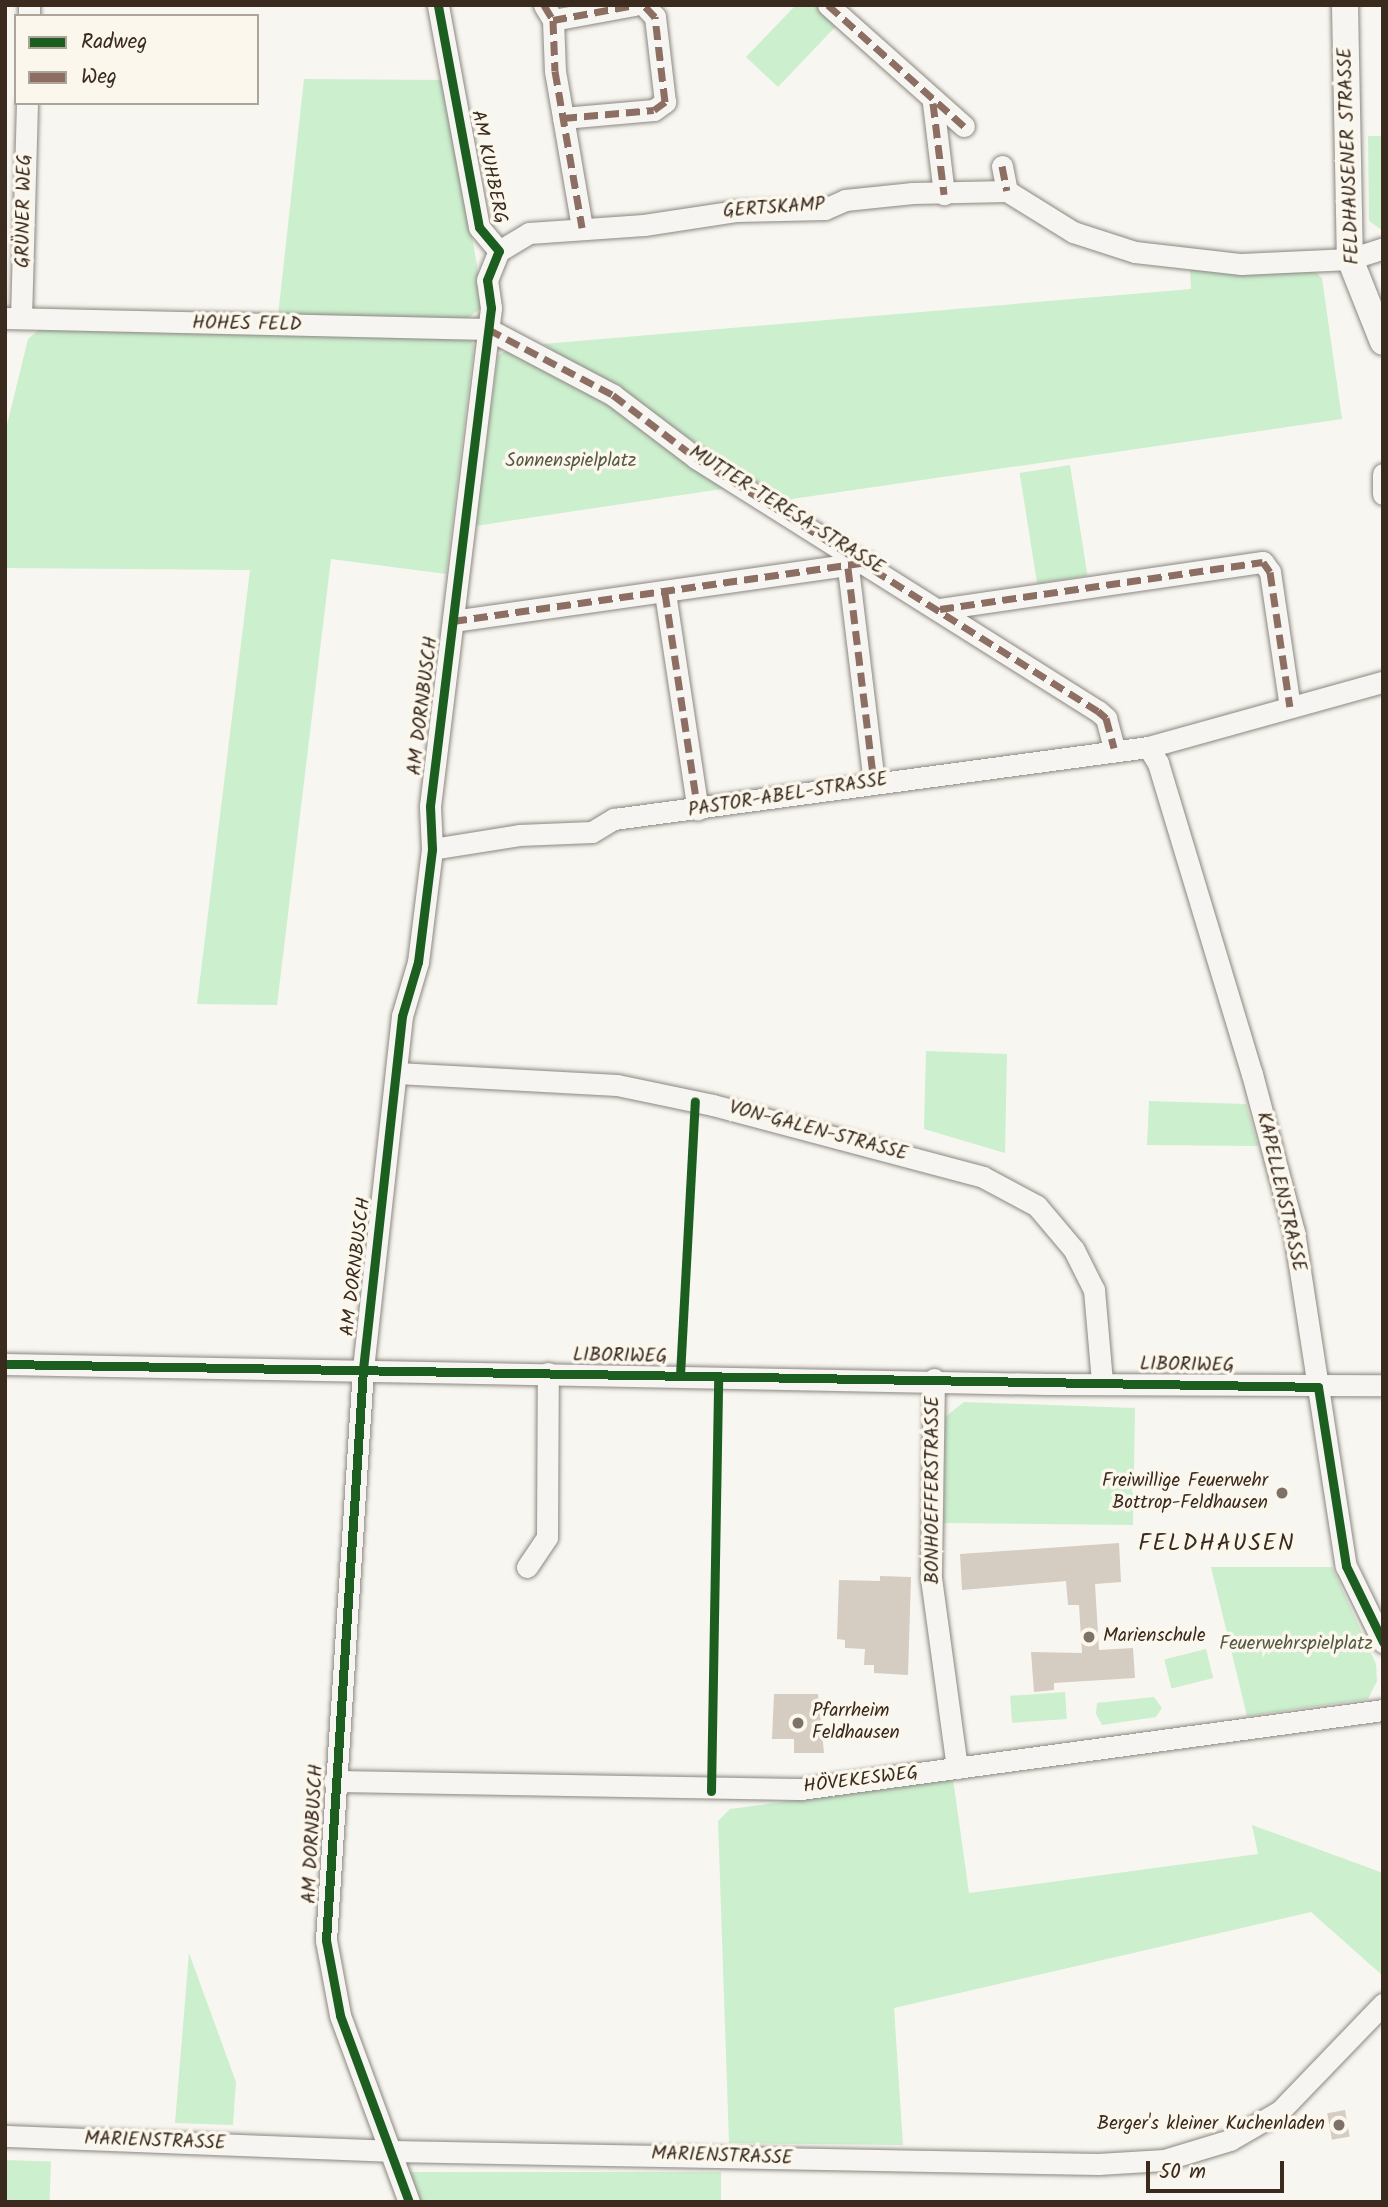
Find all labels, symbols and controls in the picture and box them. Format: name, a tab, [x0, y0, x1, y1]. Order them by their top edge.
legend	[14, 14, 259, 105]
text: Radweg	[81, 26, 147, 59]
street label: FELDHAUSENER STRASSE	[1335, 47, 1365, 265]
text: Weg	[81, 61, 117, 94]
street label: AM KUHBERG	[465, 108, 511, 226]
street label: GRÜNER WEG	[13, 154, 37, 268]
street label: GERTSKAMP	[722, 194, 826, 224]
street label: HOHES FELD	[192, 313, 302, 337]
street label: MUTTER-TERESA-STRASSE	[684, 442, 888, 580]
park label: Sonnenspielplatz	[506, 451, 636, 473]
street label: AM DORNBUSCH	[404, 635, 444, 777]
street label: PASTOR-ABEL-STRASSE	[687, 769, 889, 823]
street label: VON-GALEN-STRASSE	[726, 1097, 910, 1167]
street label: KAPELLENSTRASSE	[1251, 1110, 1309, 1274]
street label: AM DORNBUSCH	[337, 1196, 377, 1338]
street label: LIBORIWEG	[573, 1345, 667, 1369]
street label: LIBORIWEG	[1140, 1354, 1234, 1378]
street label: BONHOEFFERSTRASSE	[923, 1396, 945, 1584]
place label: Freiwillige Feuerwehr Bottrop-Feldhausen	[1102, 1471, 1268, 1515]
marker: Freiwillige Feuerwehr Bottrop-Feldhausen	[1274, 1485, 1290, 1501]
district label: FELDHAUSEN	[1140, 1530, 1294, 1558]
place label: Marienschule	[1103, 1626, 1205, 1648]
marker: Marienschule	[1081, 1629, 1097, 1645]
park label: Feuerwehrspielplatz	[1219, 1634, 1373, 1656]
place label: Pfarrheim Feldhausen	[812, 1701, 900, 1745]
marker: Pfarrheim Feldhausen	[790, 1715, 806, 1731]
street label: HÖVEKESWEG	[802, 1763, 920, 1799]
street label: AM DORNBUSCH	[299, 1764, 329, 1904]
place label: Berger's kleiner Kuchenladen	[1097, 2114, 1325, 2136]
marker: Berger's kleiner Kuchenladen	[1331, 2117, 1347, 2133]
street label: MARIENSTRASSE	[84, 2128, 226, 2156]
street label: MARIENSTRASSE	[651, 2143, 793, 2171]
scale bar	[1150, 2148, 1288, 2192]
text: 50 m	[1159, 2156, 1206, 2189]

